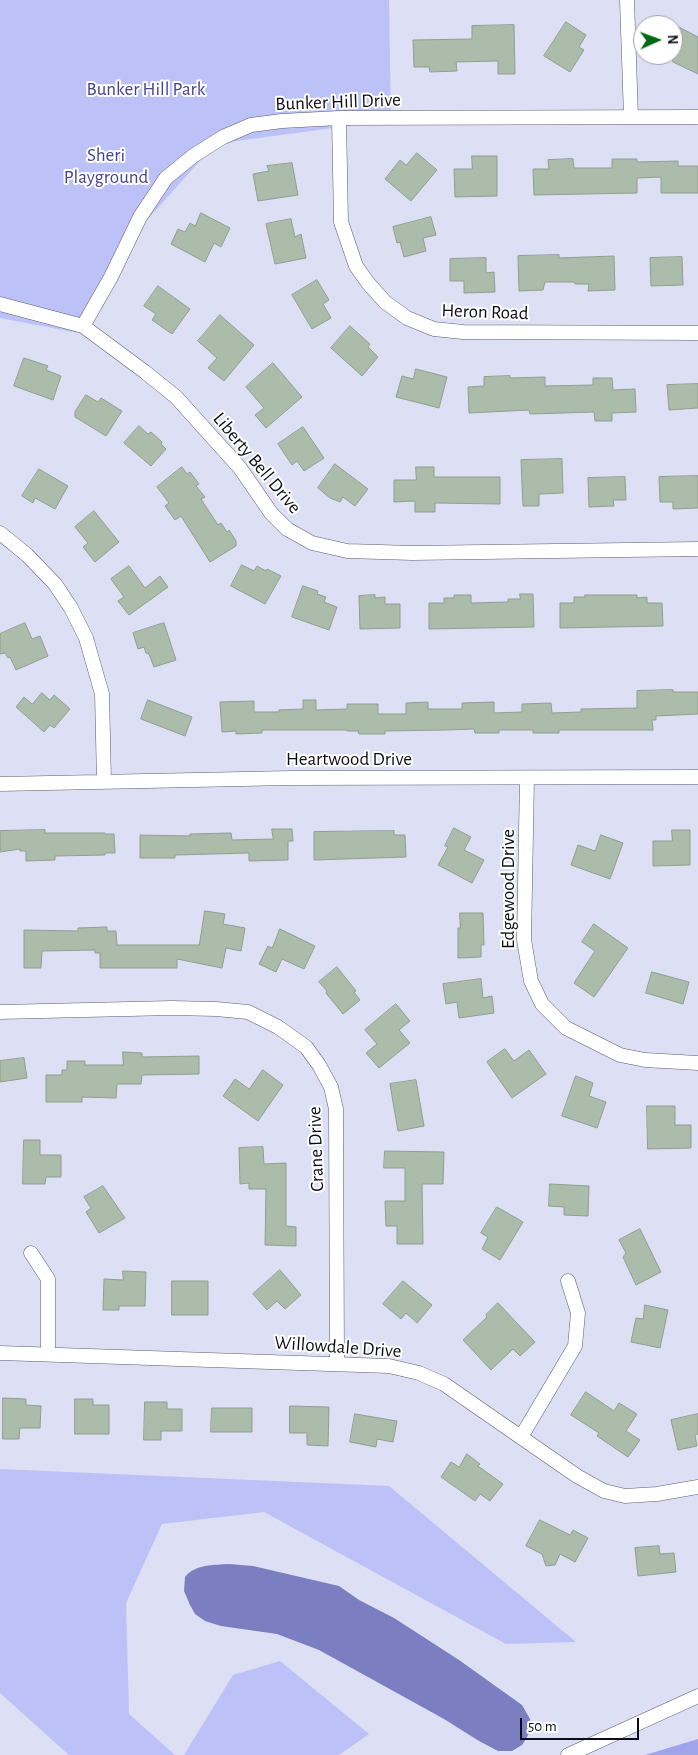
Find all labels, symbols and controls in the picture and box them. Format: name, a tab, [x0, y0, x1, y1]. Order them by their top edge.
north arrow	[633, 15, 683, 65]
text: N	[665, 34, 679, 45]
park label: Bunker Hill Park	[87, 78, 205, 100]
street label: Bunker Hill Drive	[275, 88, 401, 116]
park label: Sheri Playground	[64, 144, 148, 188]
street label: Heron Road	[441, 299, 529, 325]
street label: Liberty Bell Drive	[208, 408, 306, 518]
street label: Heartwood Drive	[286, 748, 412, 770]
street label: Edgewood Drive	[497, 829, 519, 949]
street label: Crane Drive	[303, 1106, 329, 1192]
street label: Willowdale Drive	[274, 1331, 402, 1363]
scale bar	[523, 1708, 642, 1740]
text: 50 m	[528, 1719, 557, 1734]

